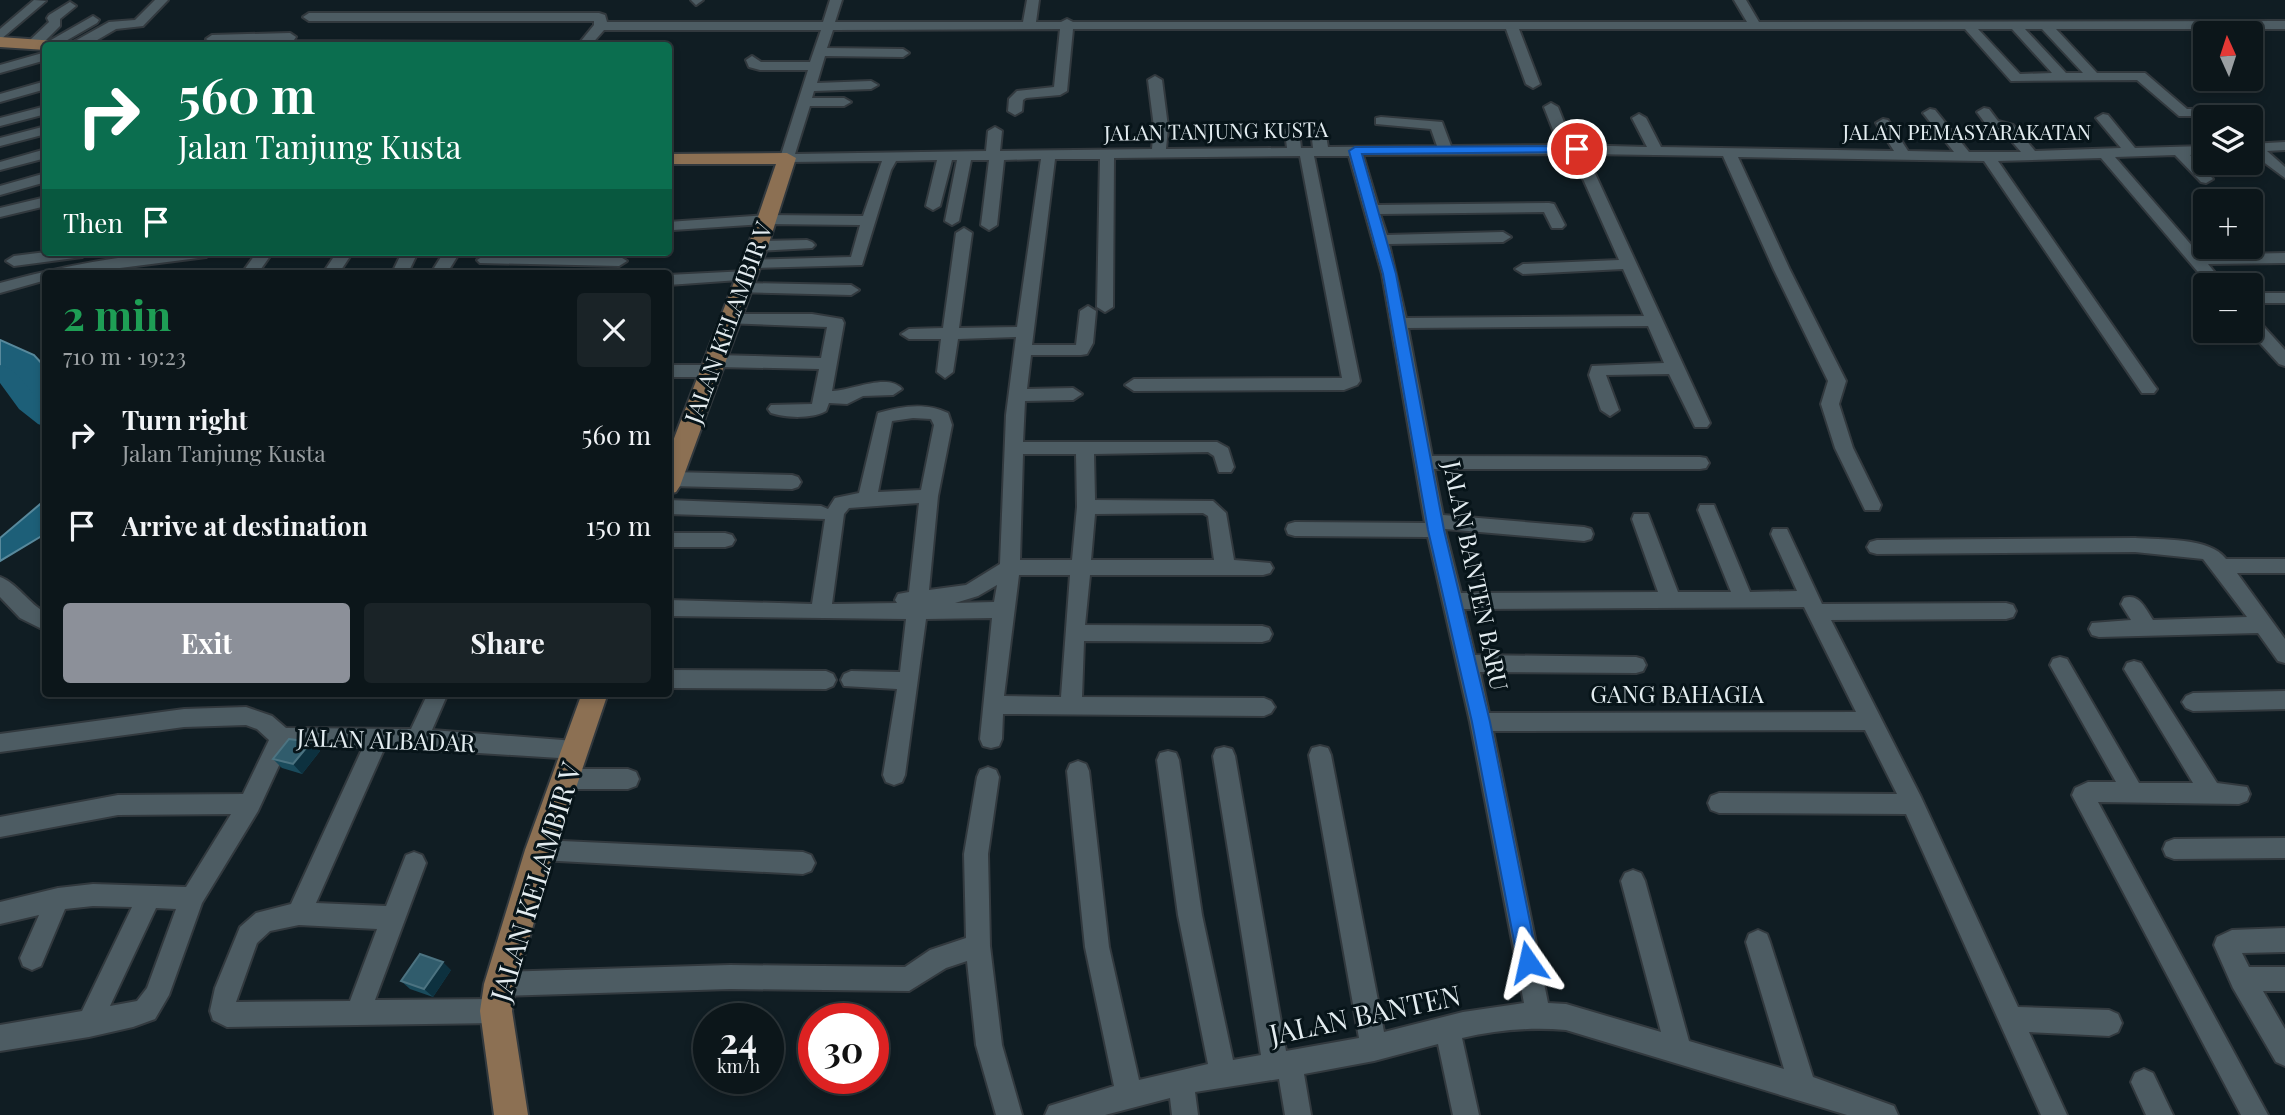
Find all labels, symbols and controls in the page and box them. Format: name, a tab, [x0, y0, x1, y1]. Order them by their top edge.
north arrow	[2193, 21, 2263, 91]
map controls	[2193, 21, 2263, 343]
text: 560 m	[178, 61, 315, 126]
icon: right	[63, 70, 154, 161]
button: layers	[2193, 105, 2263, 175]
street label: JALAN TANJUNG KUSTA	[1103, 114, 1329, 146]
street label: JALAN PEMASYARAKATAN	[1842, 117, 2092, 145]
pin	[1547, 119, 1607, 179]
text: Jalan Tanjung Kusta	[178, 124, 461, 167]
icon: arrive	[1558, 130, 1596, 168]
button: +	[2193, 189, 2263, 259]
icon: arrive	[137, 203, 175, 241]
text: Then	[63, 205, 123, 240]
street label: JALAN KELAMBIR V	[675, 216, 779, 429]
button: −	[2193, 273, 2263, 343]
text: 2 min	[63, 286, 171, 342]
button: close	[577, 293, 651, 367]
text: 710 m · 19:23	[63, 340, 186, 371]
text: Turn right	[122, 402, 248, 437]
icon: right	[63, 416, 101, 454]
text: 560 m	[582, 417, 651, 452]
text: Jalan Tanjung Kusta	[122, 437, 326, 468]
street label: JALAN BANTEN BARU	[1437, 457, 1517, 693]
icon: arrive	[63, 507, 101, 545]
text: Arrive at destination	[122, 508, 368, 543]
text: 150 m	[586, 508, 651, 543]
button: Exit	[63, 603, 350, 683]
button: Share	[364, 603, 651, 683]
street label: GANG BAHAGIA	[1590, 677, 1765, 709]
street label: JALAN ALBADAR	[295, 720, 476, 758]
street label: JALAN KELAMBIR V	[480, 757, 589, 1006]
position arrow	[1491, 925, 1565, 999]
street label: JALAN BANTEN	[1265, 975, 1464, 1052]
speed limit sign: 30	[798, 1003, 889, 1094]
text: 24	[720, 1016, 757, 1063]
text: km/h	[717, 1054, 760, 1078]

